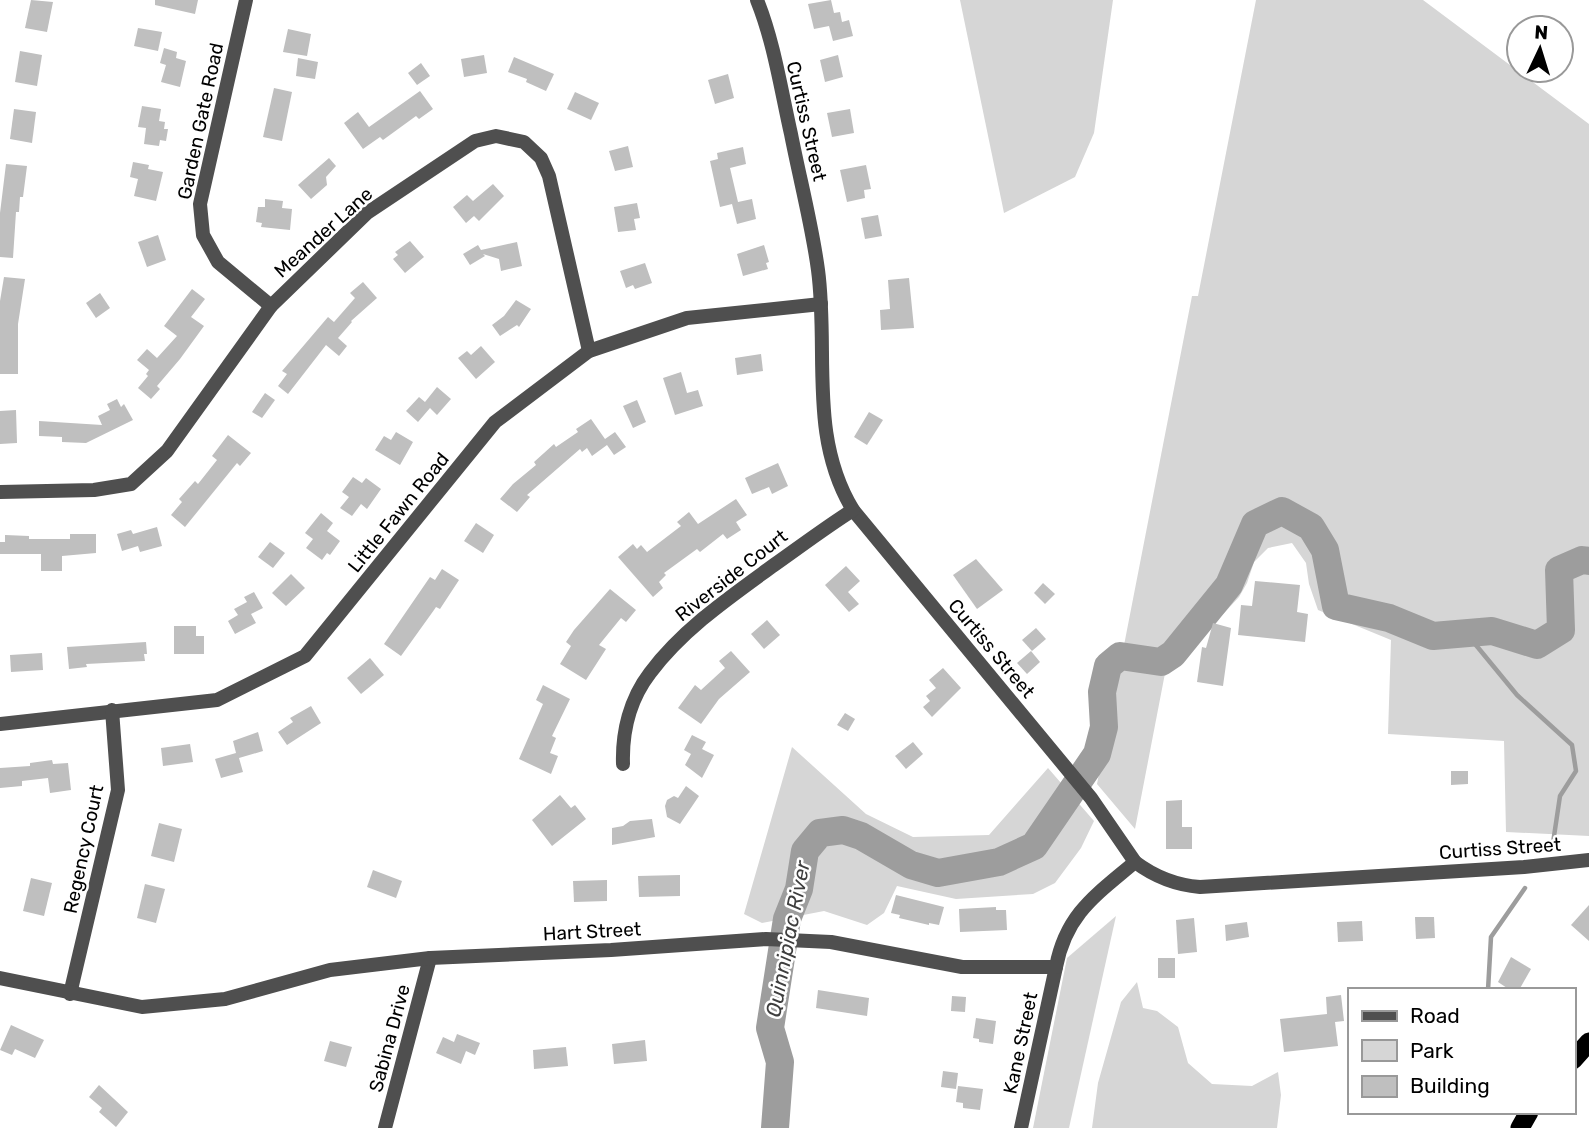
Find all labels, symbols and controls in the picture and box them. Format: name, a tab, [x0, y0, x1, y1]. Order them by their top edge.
north arrow	[1505, 14, 1575, 84]
text: N	[1534, 21, 1549, 44]
street label: Garden Gate Road	[173, 41, 228, 202]
street label: Curtiss Street	[782, 59, 832, 184]
street label: Meander Lane	[269, 182, 377, 283]
street label: Little Fawn Road	[343, 448, 454, 577]
street label: Riverside Court	[671, 524, 792, 626]
street label: Curtiss Street	[943, 594, 1040, 703]
street label: Regency Court	[59, 782, 108, 916]
street label: Curtiss Street	[1438, 833, 1562, 864]
water label: Quinnipiac River	[760, 858, 815, 1019]
street label: Hart Street	[542, 917, 642, 946]
street label: Sabina Drive	[364, 982, 415, 1095]
legend	[1348, 988, 1575, 1114]
street label: Kane Street	[998, 990, 1043, 1096]
text: Road	[1410, 1003, 1460, 1028]
text: Park	[1410, 1038, 1454, 1063]
text: Building	[1410, 1073, 1490, 1098]

